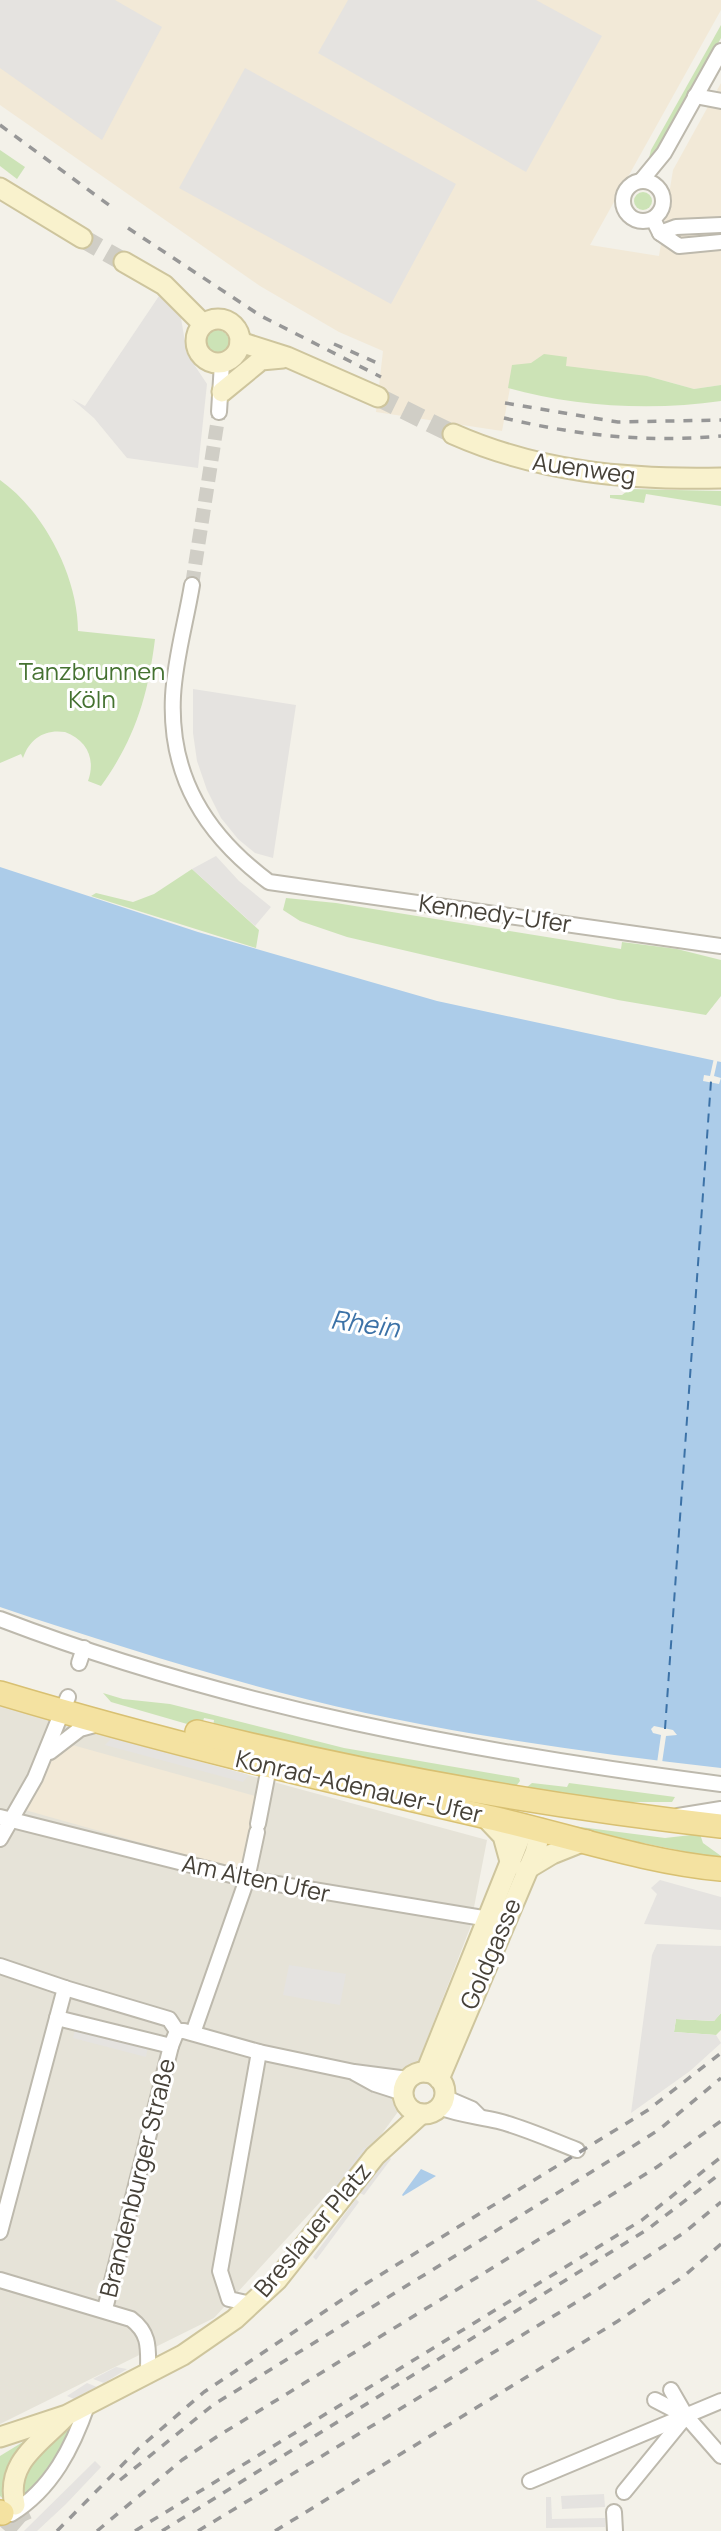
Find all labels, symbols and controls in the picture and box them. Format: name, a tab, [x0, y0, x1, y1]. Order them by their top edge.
street label: Auenweg	[531, 444, 638, 491]
park label: Tanzbrunnen Köln	[19, 654, 165, 715]
street label: Kennedy-Ufer	[417, 885, 574, 940]
water label: Rhein	[329, 1300, 403, 1346]
street label: Konrad-Adenauer-Ufer	[233, 1741, 486, 1830]
street label: Am Alten Ufer	[179, 1846, 334, 1909]
street label: Goldgasse	[451, 1893, 528, 2014]
street label: Brandenburger Straße	[91, 2055, 182, 2301]
street label: Breslauer Platz	[246, 2155, 378, 2303]

